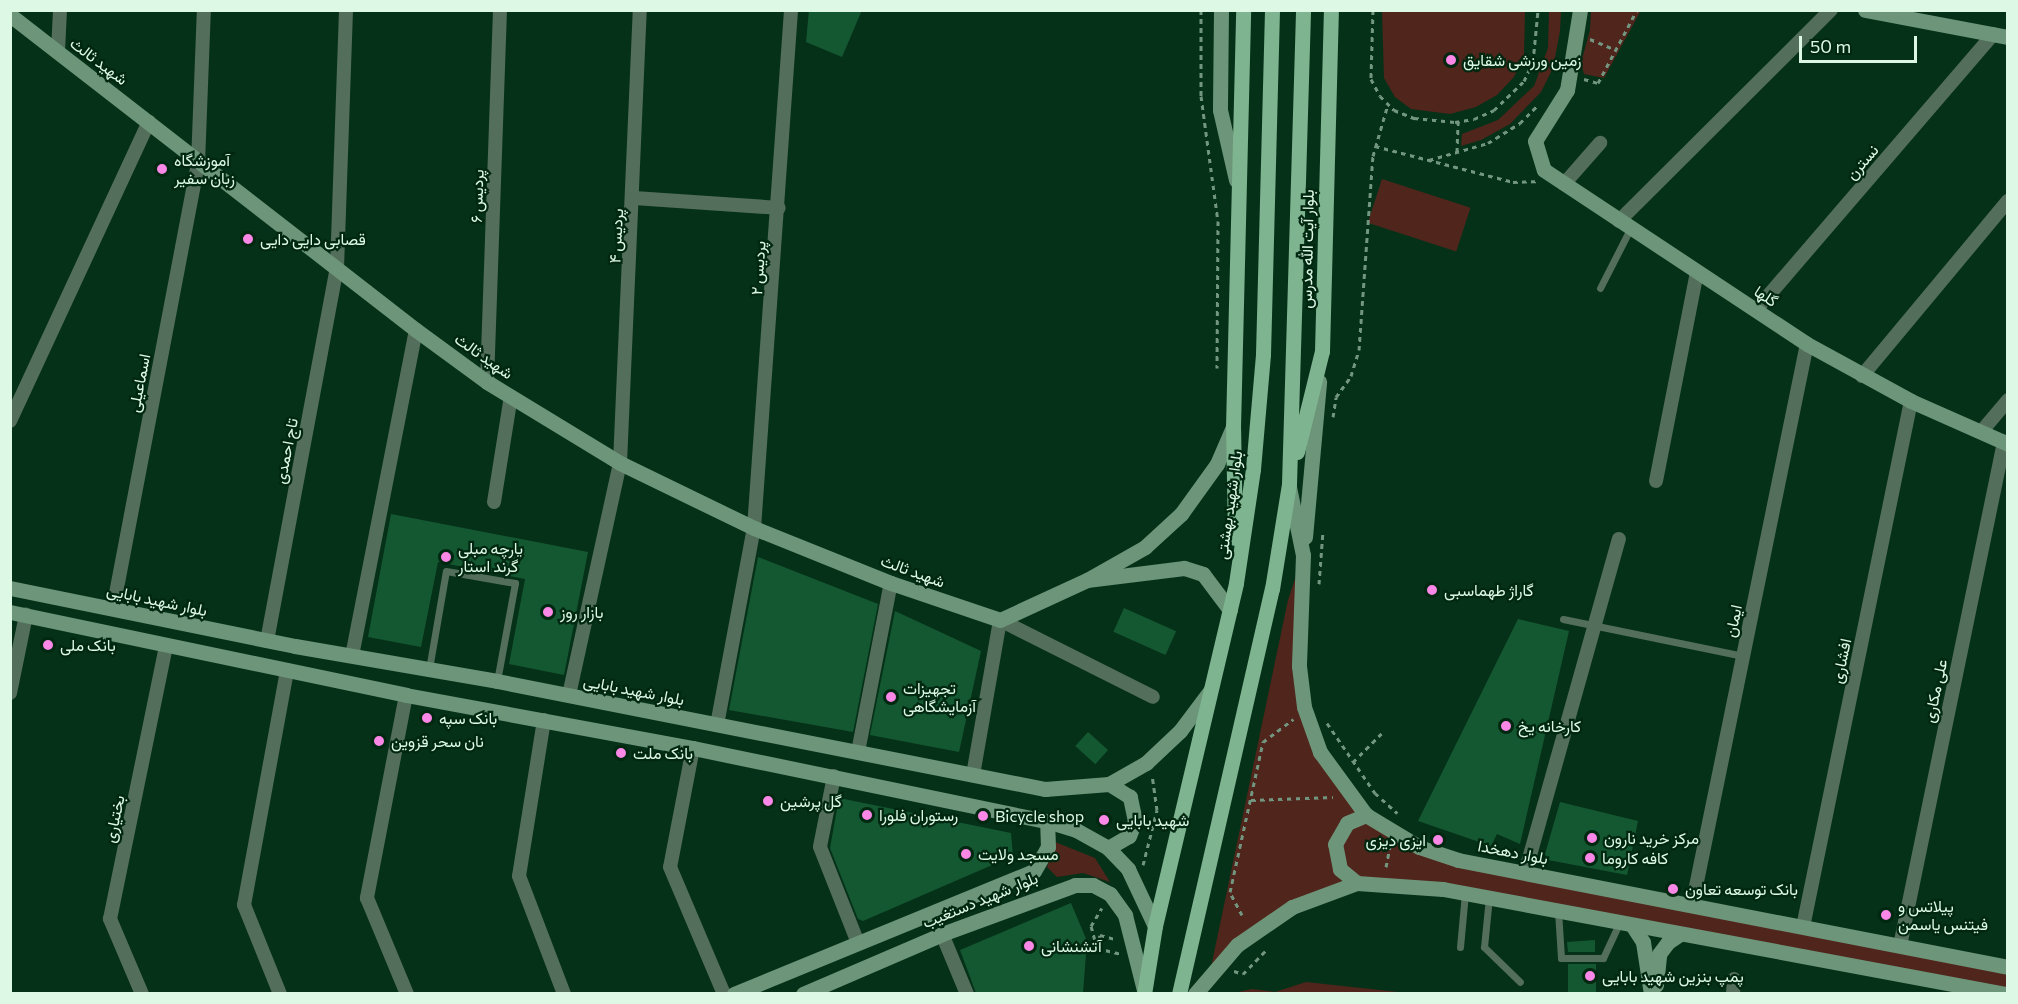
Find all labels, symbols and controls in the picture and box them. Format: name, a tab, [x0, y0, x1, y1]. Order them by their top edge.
scale bar	[1802, 24, 1920, 62]
street label: شهید ثالث	[66, 33, 132, 89]
text: 50 m	[1810, 35, 1851, 57]
place label: زمین ورزشی شقایق	[1463, 50, 1581, 70]
marker: زمین ورزشی شقایق	[1444, 53, 1458, 67]
street label: نسترن	[1842, 140, 1882, 184]
place label: آموزشگاه زبان سفیر	[174, 150, 235, 188]
marker: آموزشگاه زبان سفیر	[155, 162, 169, 176]
street label: پردیس ۶	[466, 169, 488, 223]
street label: بلوار آیت الله مدرس	[1296, 189, 1318, 309]
street label: پردیس ۴	[605, 208, 627, 264]
place label: قصابی دایی دایی	[260, 229, 366, 249]
marker: قصابی دایی دایی	[241, 232, 255, 246]
street label: پردیس ۲	[747, 240, 769, 296]
street label: گلها	[1751, 281, 1781, 311]
street label: شهید ثالث	[451, 329, 517, 383]
street label: اسماعیلی	[124, 352, 154, 414]
street label: تاج احمدی	[270, 416, 302, 486]
street label: بلوار شهید بهشتی	[1212, 449, 1246, 561]
place label: پارچه مبلی گرند استار	[458, 538, 523, 576]
marker: پارچه مبلی گرند استار	[439, 550, 453, 564]
street label: شهید ثالث	[878, 551, 948, 591]
street label: بلوار شهید بابایی	[105, 580, 209, 620]
place label: گاراژ طهماسبی	[1444, 580, 1534, 600]
marker: گاراژ طهماسبی	[1425, 583, 1439, 597]
place label: بازار روز	[560, 602, 603, 622]
street label: ایمان	[1720, 603, 1746, 639]
marker: بازار روز	[541, 605, 555, 619]
place label: بانک ملی	[60, 635, 116, 655]
street label: افشاری	[1827, 637, 1855, 685]
marker: بانک ملی	[41, 638, 55, 652]
street label: علی مکاری	[1919, 657, 1951, 725]
street label: بلوار شهید بابایی	[582, 671, 686, 709]
place label: تجهیزات آزمایشگاهی	[903, 678, 976, 716]
marker: تجهیزات آزمایشگاهی	[884, 690, 898, 704]
place label: بانک سپه	[439, 708, 497, 728]
marker: بانک سپه	[420, 711, 434, 725]
place label: کارخانه یخ	[1518, 716, 1581, 736]
marker: کارخانه یخ	[1499, 719, 1513, 733]
place label: نان سحر قزوین	[391, 731, 484, 751]
marker: نان سحر قزوین	[372, 734, 386, 748]
place label: بانک ملت	[633, 743, 693, 763]
marker: بانک ملت	[614, 746, 628, 760]
place label: گل پرشین	[780, 791, 842, 811]
street label: بختیاری	[100, 793, 128, 845]
marker: گل پرشین	[761, 794, 775, 808]
place label: رستوران فلورا	[879, 805, 958, 825]
place label: Bicycle shop	[995, 806, 1084, 826]
marker: رستوران فلورا	[860, 808, 874, 822]
marker: Bicycle shop	[976, 809, 990, 823]
place label: شهید بابایی	[1116, 810, 1189, 830]
marker: شهید بابایی	[1097, 813, 1111, 827]
place label: مرکز خرید نارون	[1604, 828, 1699, 848]
place label: ایزی دیزی	[1366, 830, 1426, 850]
marker: مرکز خرید نارون	[1585, 831, 1599, 845]
marker: ایزی دیزی	[1431, 833, 1445, 847]
street label: بلوار دهخدا	[1476, 836, 1550, 868]
place label: مسجد ولایت	[978, 844, 1059, 864]
marker: مسجد ولایت	[959, 847, 973, 861]
place label: کافه کاروما	[1602, 848, 1668, 868]
marker: کافه کاروما	[1583, 851, 1597, 865]
street label: بلوار شهید دستغیب	[919, 868, 1041, 932]
place label: بانک توسعه تعاون	[1685, 879, 1798, 899]
marker: بانک توسعه تعاون	[1666, 882, 1680, 896]
place label: پیلاتس و فیتنس یاسمن	[1898, 896, 1988, 934]
marker: پیلاتس و فیتنس یاسمن	[1879, 908, 1893, 922]
place label: آتشنشانی	[1041, 936, 1102, 956]
marker: آتشنشانی	[1022, 939, 1036, 953]
place label: پمپ بنزین شهید بابایی	[1602, 966, 1744, 986]
marker: پمپ بنزین شهید بابایی	[1583, 969, 1597, 983]

